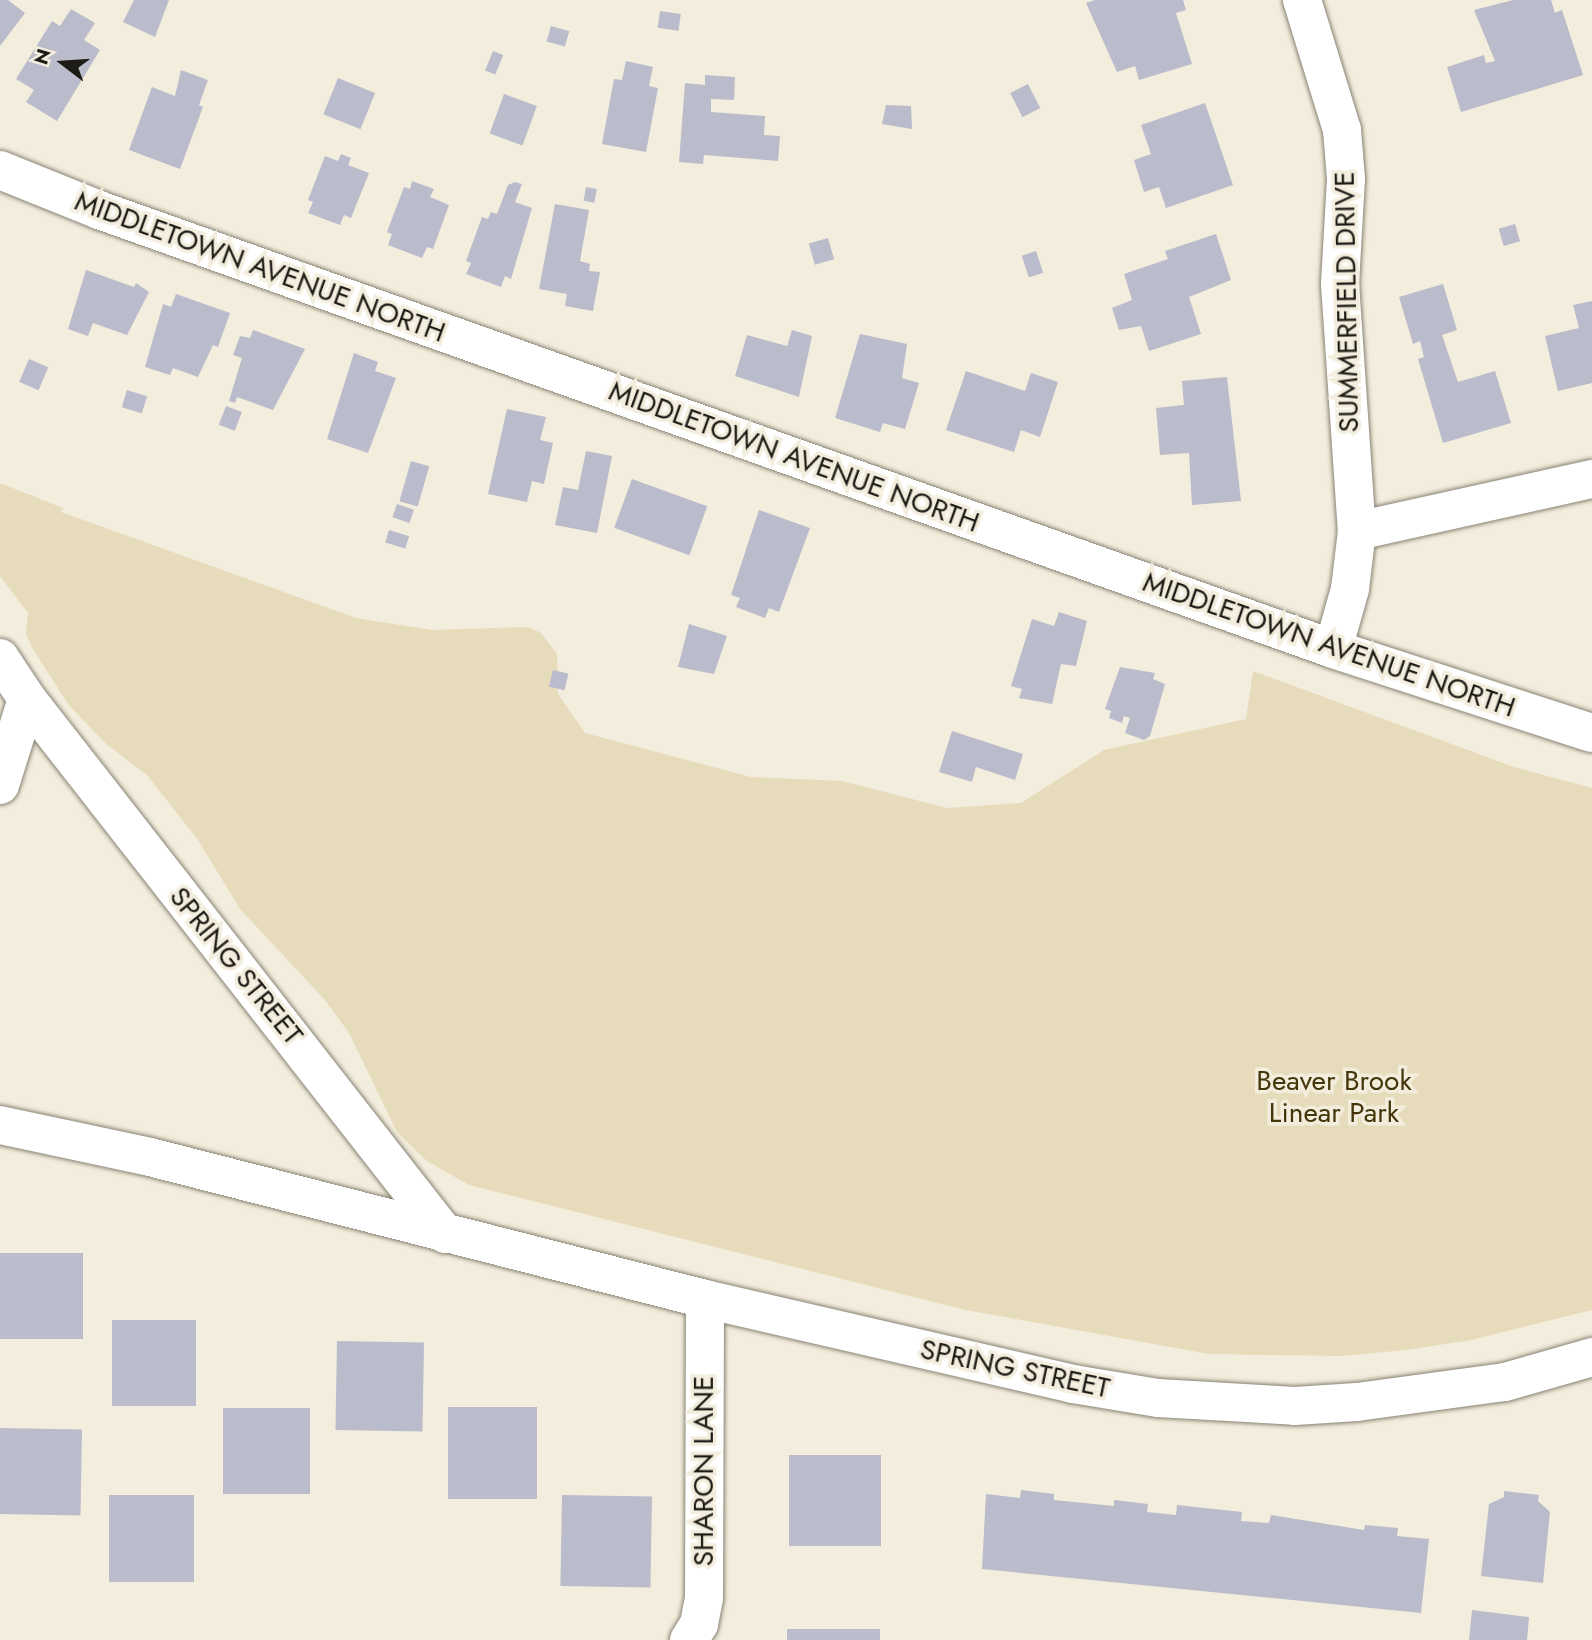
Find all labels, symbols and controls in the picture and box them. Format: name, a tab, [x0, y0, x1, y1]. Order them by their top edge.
north arrow	[28, 28, 98, 98]
text: N	[27, 46, 58, 68]
street label: SUMMERFIELD DRIVE	[1328, 171, 1366, 433]
street label: MIDDLETOWN AVENUE NORTH	[70, 184, 450, 350]
street label: MIDDLETOWN AVENUE NORTH	[604, 374, 984, 540]
street label: MIDDLETOWN AVENUE NORTH	[1138, 565, 1520, 725]
street label: SPRING STREET	[162, 880, 310, 1052]
park label: Beaver Brook Linear Park	[1256, 1064, 1412, 1130]
street label: SPRING STREET	[917, 1333, 1113, 1405]
street label: SHARON LANE	[687, 1376, 721, 1566]

